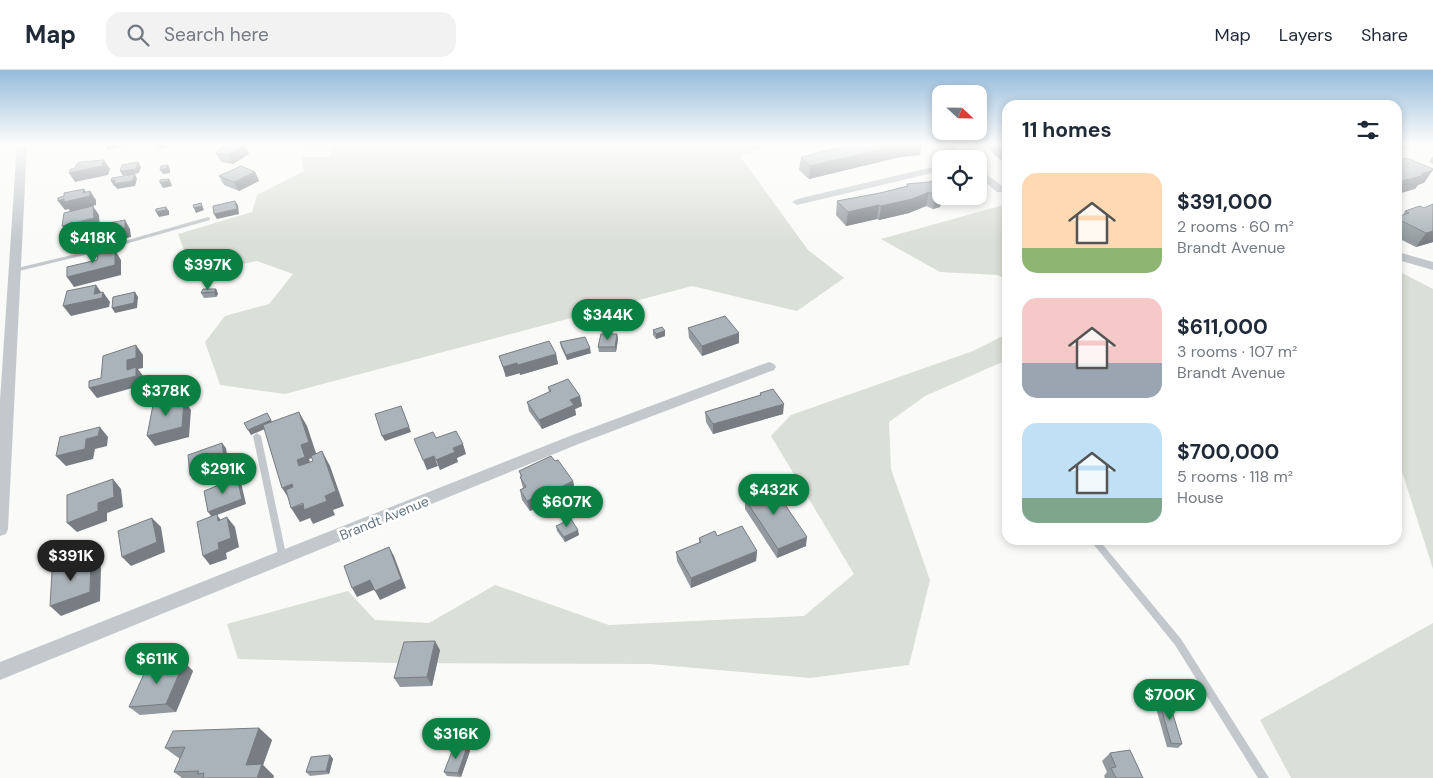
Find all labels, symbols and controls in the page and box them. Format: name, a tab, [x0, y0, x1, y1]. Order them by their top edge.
search box	[106, 12, 456, 57]
text: Map	[25, 19, 76, 50]
icon: search	[124, 21, 152, 49]
text: Search here	[164, 22, 269, 47]
text: Map	[1215, 23, 1251, 47]
text: Layers	[1279, 23, 1333, 47]
text: Share	[1361, 23, 1408, 47]
north arrow	[932, 85, 988, 140]
map controls	[932, 85, 987, 205]
text: 11 homes	[1022, 116, 1112, 144]
icon: filters	[1354, 116, 1382, 144]
button: locate	[932, 150, 987, 205]
text: $391,000	[1177, 188, 1272, 216]
icon: home	[1062, 193, 1122, 253]
text: 2 rooms · 60 m²	[1177, 216, 1294, 237]
pin: $418K	[58, 222, 128, 264]
text: $418K	[70, 227, 116, 248]
text: Brandt Avenue	[1177, 237, 1285, 258]
pin: $397K	[173, 248, 243, 291]
text: $397K	[184, 254, 232, 275]
pin: $344K	[573, 298, 643, 341]
text: $344K	[583, 304, 633, 325]
text: $611,000	[1177, 313, 1268, 341]
icon: home	[1062, 318, 1122, 378]
text: 3 rooms · 107 m²	[1177, 341, 1297, 362]
text: Brandt Avenue	[1177, 362, 1285, 383]
pin: $378K	[131, 374, 201, 417]
text: $378K	[142, 380, 190, 401]
text: $700,000	[1177, 438, 1279, 466]
icon: home	[1062, 443, 1122, 503]
pin: $291K	[188, 452, 258, 495]
text: $291K	[200, 458, 246, 479]
text: 5 rooms · 118 m²	[1177, 466, 1293, 487]
pin: $432K	[739, 474, 809, 516]
text: $432K	[749, 479, 799, 500]
pin: $607K	[532, 486, 602, 528]
text: House	[1177, 487, 1224, 508]
text: $607K	[542, 491, 592, 512]
street label: Brandt Avenue	[337, 492, 431, 544]
pin: $391K	[36, 540, 106, 582]
text: $391K	[48, 545, 94, 566]
pin: $611K	[122, 642, 192, 685]
text: $611K	[136, 648, 178, 669]
pin: $700K	[1135, 678, 1205, 721]
text: $700K	[1144, 684, 1196, 705]
pin: $316K	[421, 718, 491, 760]
text: $316K	[433, 723, 479, 744]

